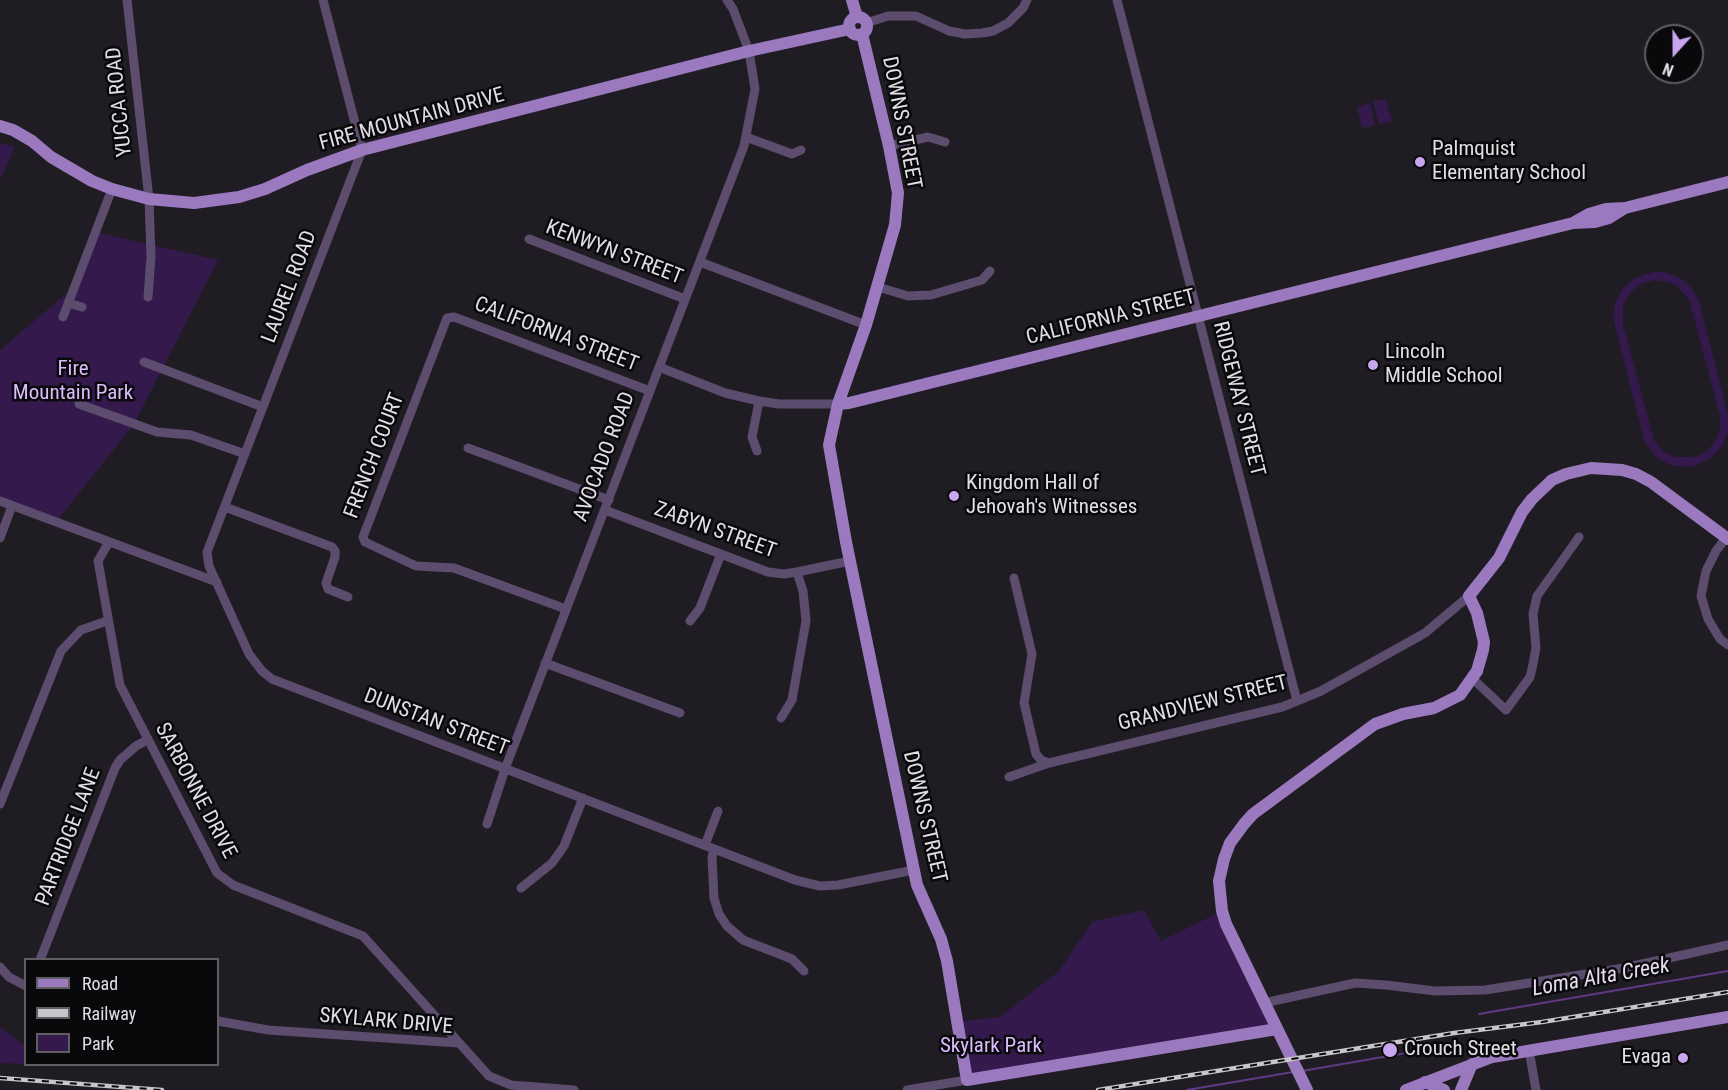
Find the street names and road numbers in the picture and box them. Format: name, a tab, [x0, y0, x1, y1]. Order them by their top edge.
street label: YUCCA ROAD	[102, 46, 138, 158]
street label: DOWNS STREET	[876, 55, 926, 191]
street label: FIRE MOUNTAIN DRIVE	[317, 83, 507, 157]
street label: KENWYN STREET	[542, 215, 686, 291]
street label: LAUREL ROAD	[257, 227, 323, 347]
street label: CALIFORNIA STREET	[1024, 285, 1198, 351]
street label: CALIFORNIA STREET	[471, 292, 641, 378]
street label: RIDGEWAY STREET	[1207, 319, 1269, 479]
street label: AVOCADO ROAD	[569, 389, 641, 525]
street label: FRENCH COURT	[340, 390, 410, 522]
street label: ZABYN STREET	[651, 497, 779, 565]
street label: GRANDVIEW STREET	[1116, 671, 1290, 737]
street label: DUNSTAN STREET	[360, 684, 512, 762]
street label: SARBONNE DRIVE	[149, 719, 241, 863]
street label: DOWNS STREET	[897, 749, 951, 885]
street label: PARTRIDGE LANE	[31, 765, 107, 909]
street label: SKYLARK DRIVE	[318, 1004, 454, 1040]

